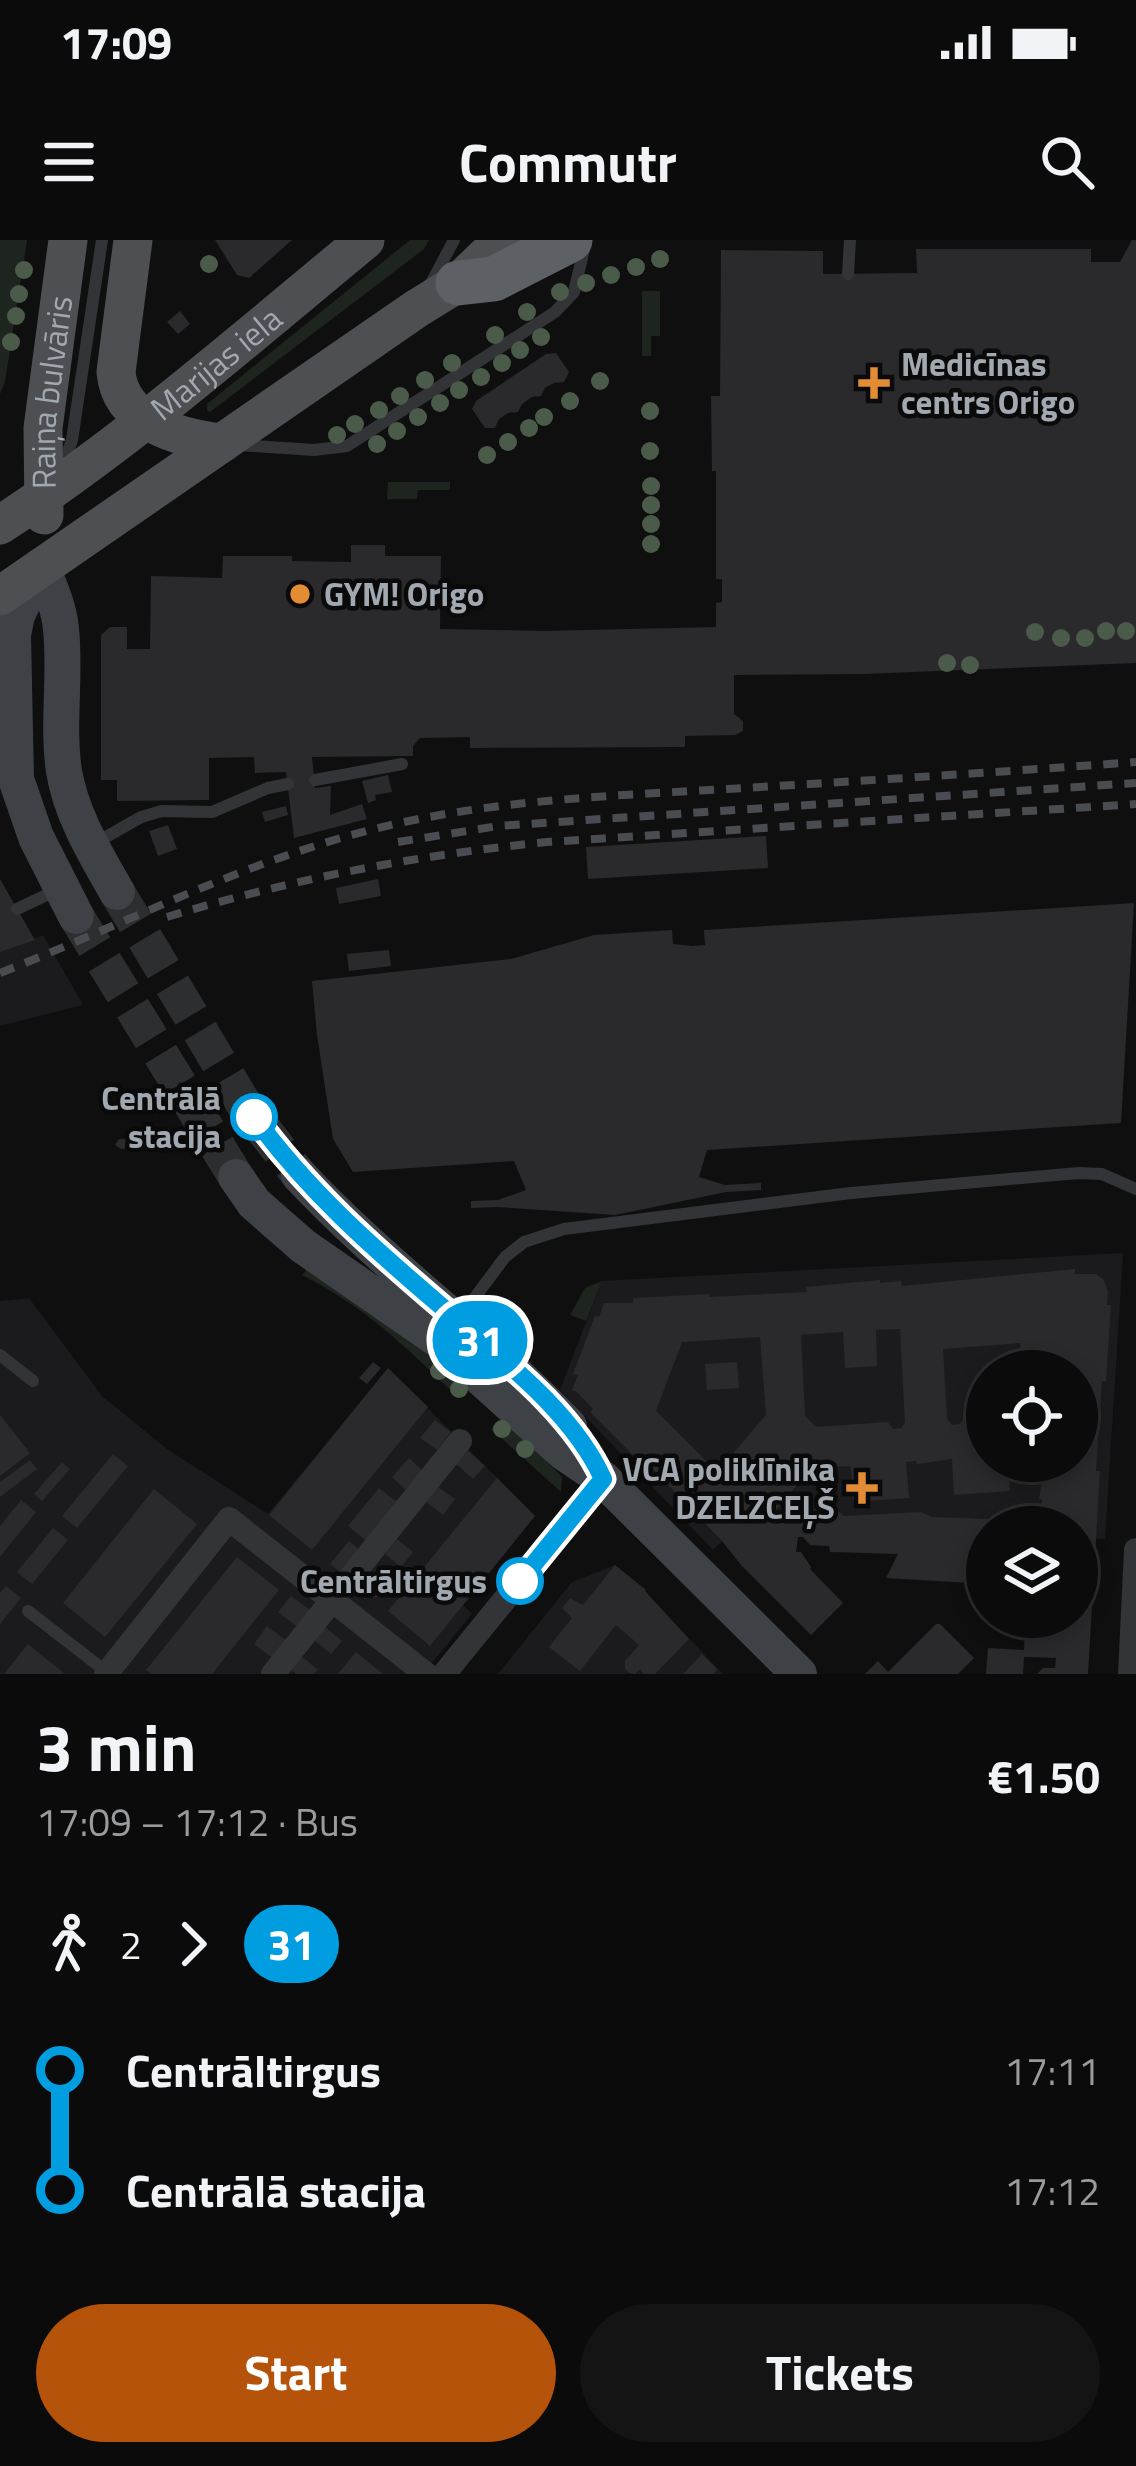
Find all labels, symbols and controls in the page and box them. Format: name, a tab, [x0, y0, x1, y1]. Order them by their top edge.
text: 17:09	[60, 8, 172, 76]
text: Commutr	[459, 121, 677, 203]
icon: menu	[36, 129, 102, 195]
icon: search	[1034, 129, 1100, 195]
street label: Raiņa bulvāris	[18, 293, 85, 489]
street label: Marijas iela	[139, 294, 293, 432]
place label: Medicīnas centrs Origo	[901, 339, 1075, 427]
marker: Medicīnas centrs Origo	[858, 367, 890, 399]
place label: GYM! Origo	[324, 569, 484, 619]
marker: GYM! Origo	[287, 581, 313, 607]
place label: Centrālā stacija	[101, 1073, 221, 1161]
marker: Centrālā stacija	[232, 1095, 276, 1139]
line badge: 31	[426, 1301, 534, 1379]
text: 31	[456, 1308, 504, 1372]
map controls	[966, 1350, 1098, 1638]
button: locate	[966, 1350, 1098, 1482]
place label: VCA poliklīnika DZELZCEĻŠ	[622, 1444, 835, 1532]
marker: VCA poliklīnika DZELZCEĻŠ	[846, 1472, 878, 1504]
button: layers	[966, 1506, 1098, 1638]
place label: Centrāltirgus	[300, 1556, 487, 1606]
marker: Centrāltirgus	[498, 1559, 542, 1603]
text: 3 min	[36, 1696, 196, 1797]
text: €1.50	[988, 1742, 1100, 1810]
text: 17:09 – 17:12 · Bus	[36, 1792, 358, 1851]
icon: walk	[36, 1911, 102, 1977]
icon: forward	[160, 1911, 226, 1977]
text: 31	[268, 1912, 315, 1976]
text: 2	[120, 1915, 142, 1974]
text: Centrāltirgus	[126, 2036, 381, 2104]
text: 17:11	[1004, 2041, 1100, 2100]
text: Centrālā stacija	[126, 2156, 426, 2224]
text: 17:12	[1004, 2161, 1100, 2220]
button: Start	[36, 2304, 556, 2442]
button: Tickets	[580, 2304, 1100, 2442]

